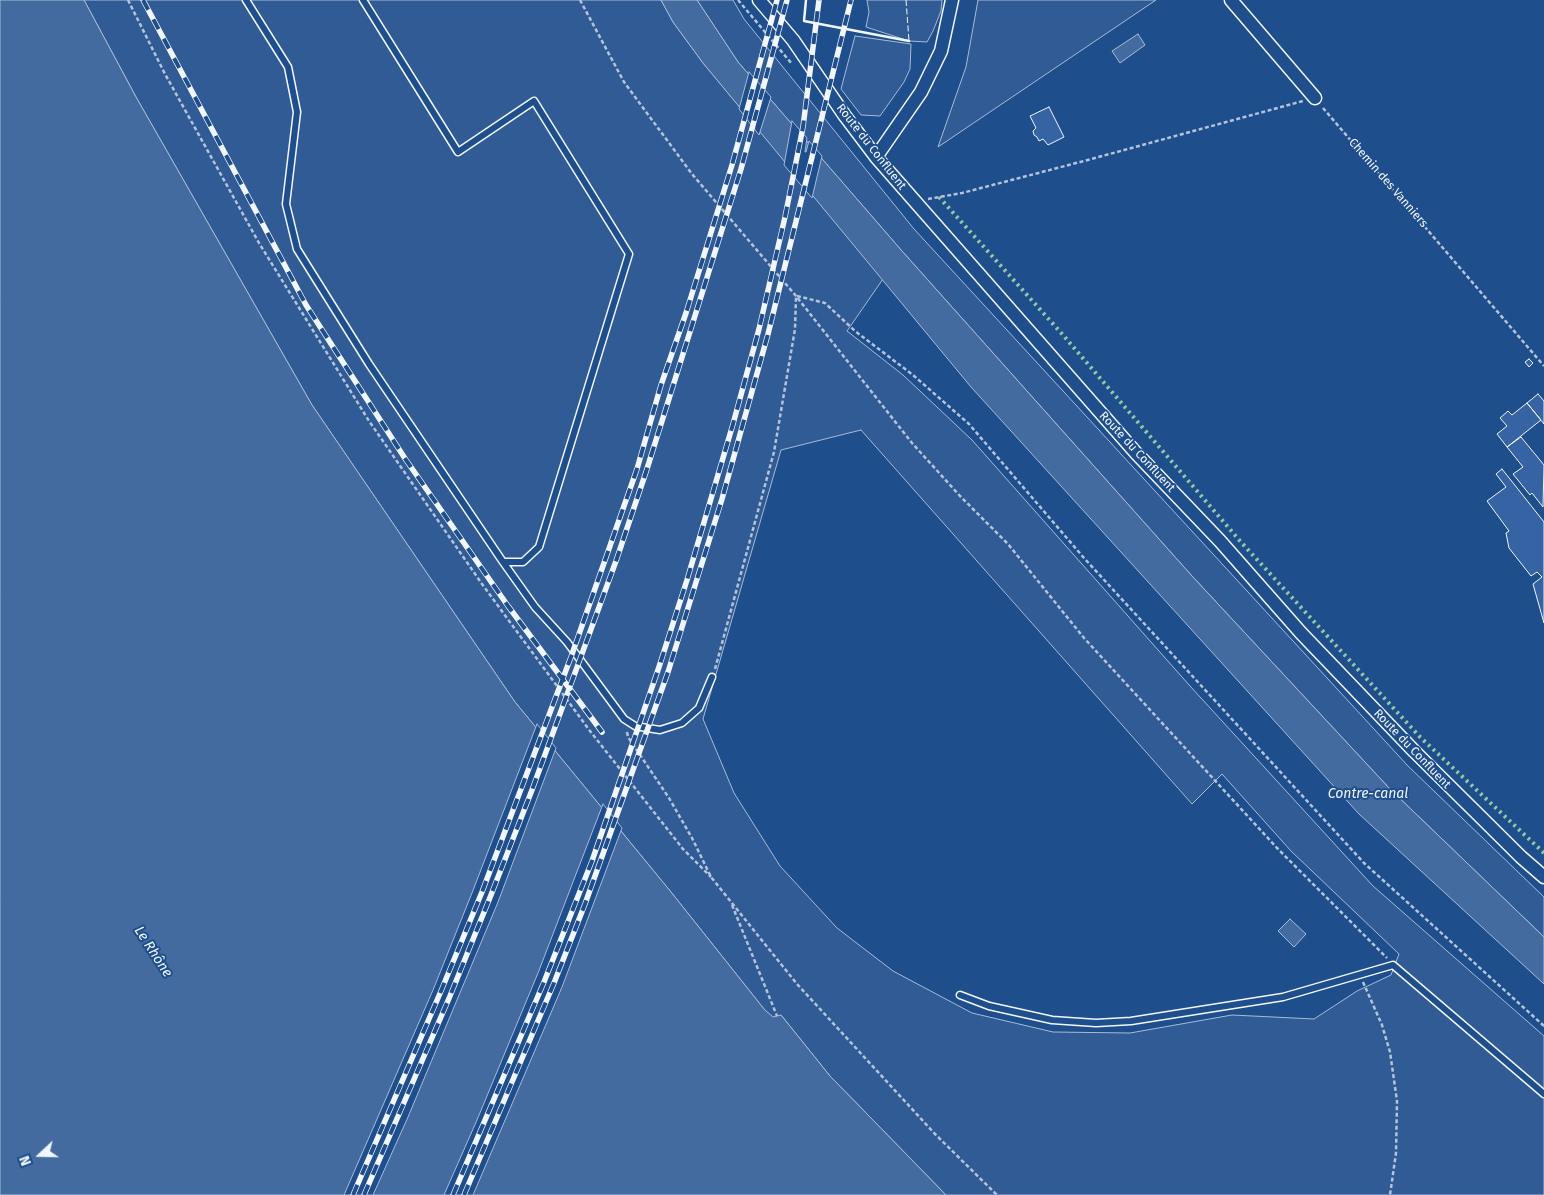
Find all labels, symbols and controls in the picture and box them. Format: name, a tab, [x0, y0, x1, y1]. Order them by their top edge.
street label: Route du Confluent	[833, 101, 909, 193]
street label: Chemin des Vanniers	[1345, 136, 1431, 230]
street label: Route du Confluent	[1096, 409, 1178, 495]
street label: Route du Confluent	[1370, 706, 1454, 792]
water label: Contre-canal	[1328, 786, 1408, 802]
water label: Le Rhône	[130, 923, 176, 981]
north arrow	[15, 1130, 65, 1180]
text: N	[16, 1153, 35, 1168]

